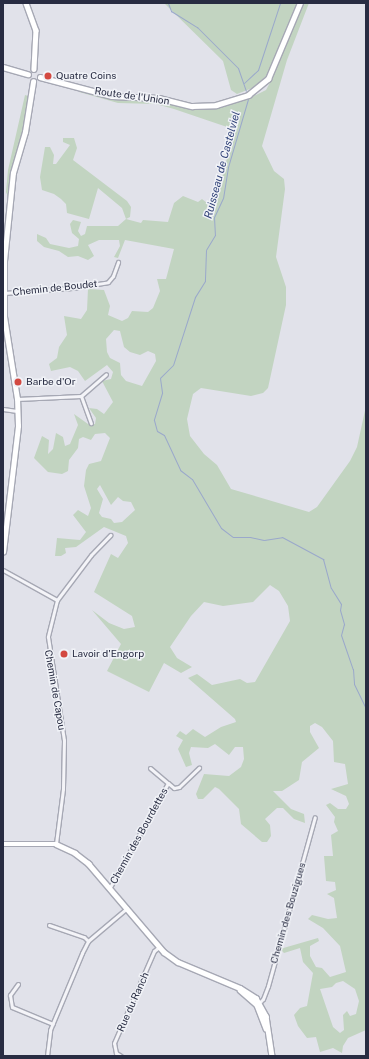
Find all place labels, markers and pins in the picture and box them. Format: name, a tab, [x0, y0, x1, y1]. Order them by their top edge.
place label: Quatre Coins	[56, 70, 116, 82]
marker: Quatre Coins	[43, 71, 53, 81]
place label: Barbe d'Or	[26, 376, 76, 388]
marker: Barbe d'Or	[13, 377, 23, 387]
place label: Lavoir d'Engorp	[72, 648, 144, 660]
marker: Lavoir d'Engorp	[59, 649, 69, 659]

